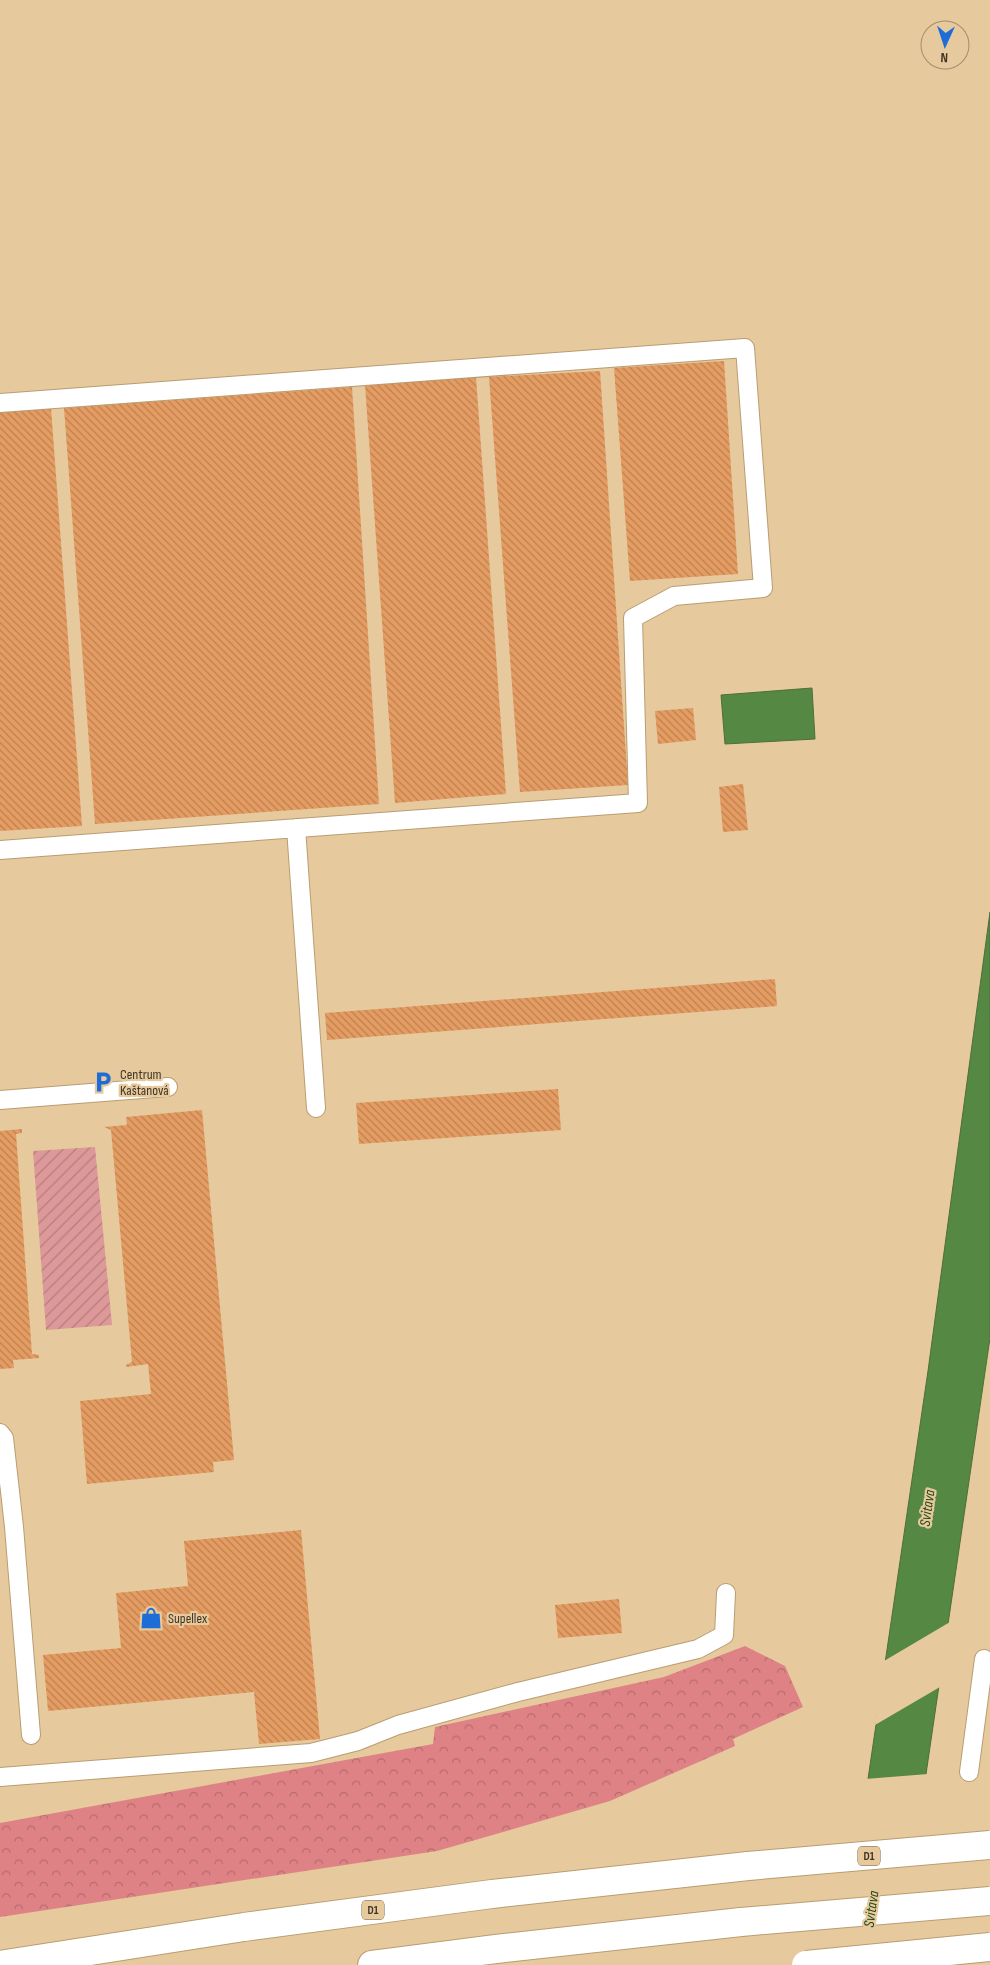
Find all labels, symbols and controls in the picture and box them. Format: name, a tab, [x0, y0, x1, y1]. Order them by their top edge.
north arrow	[920, 20, 970, 70]
text: N	[940, 49, 949, 66]
place label: Centrum Kaštanová	[120, 1066, 169, 1099]
parking icon: Centrum Kaštanová	[90, 1069, 116, 1095]
water label: Svitava	[916, 1489, 939, 1528]
shop icon: Supellex	[138, 1605, 164, 1631]
place label: Supellex	[168, 1610, 208, 1627]
road number: D1	[858, 1846, 880, 1865]
water label: Svitava	[860, 1890, 883, 1929]
road number: D1	[362, 1900, 384, 1920]

